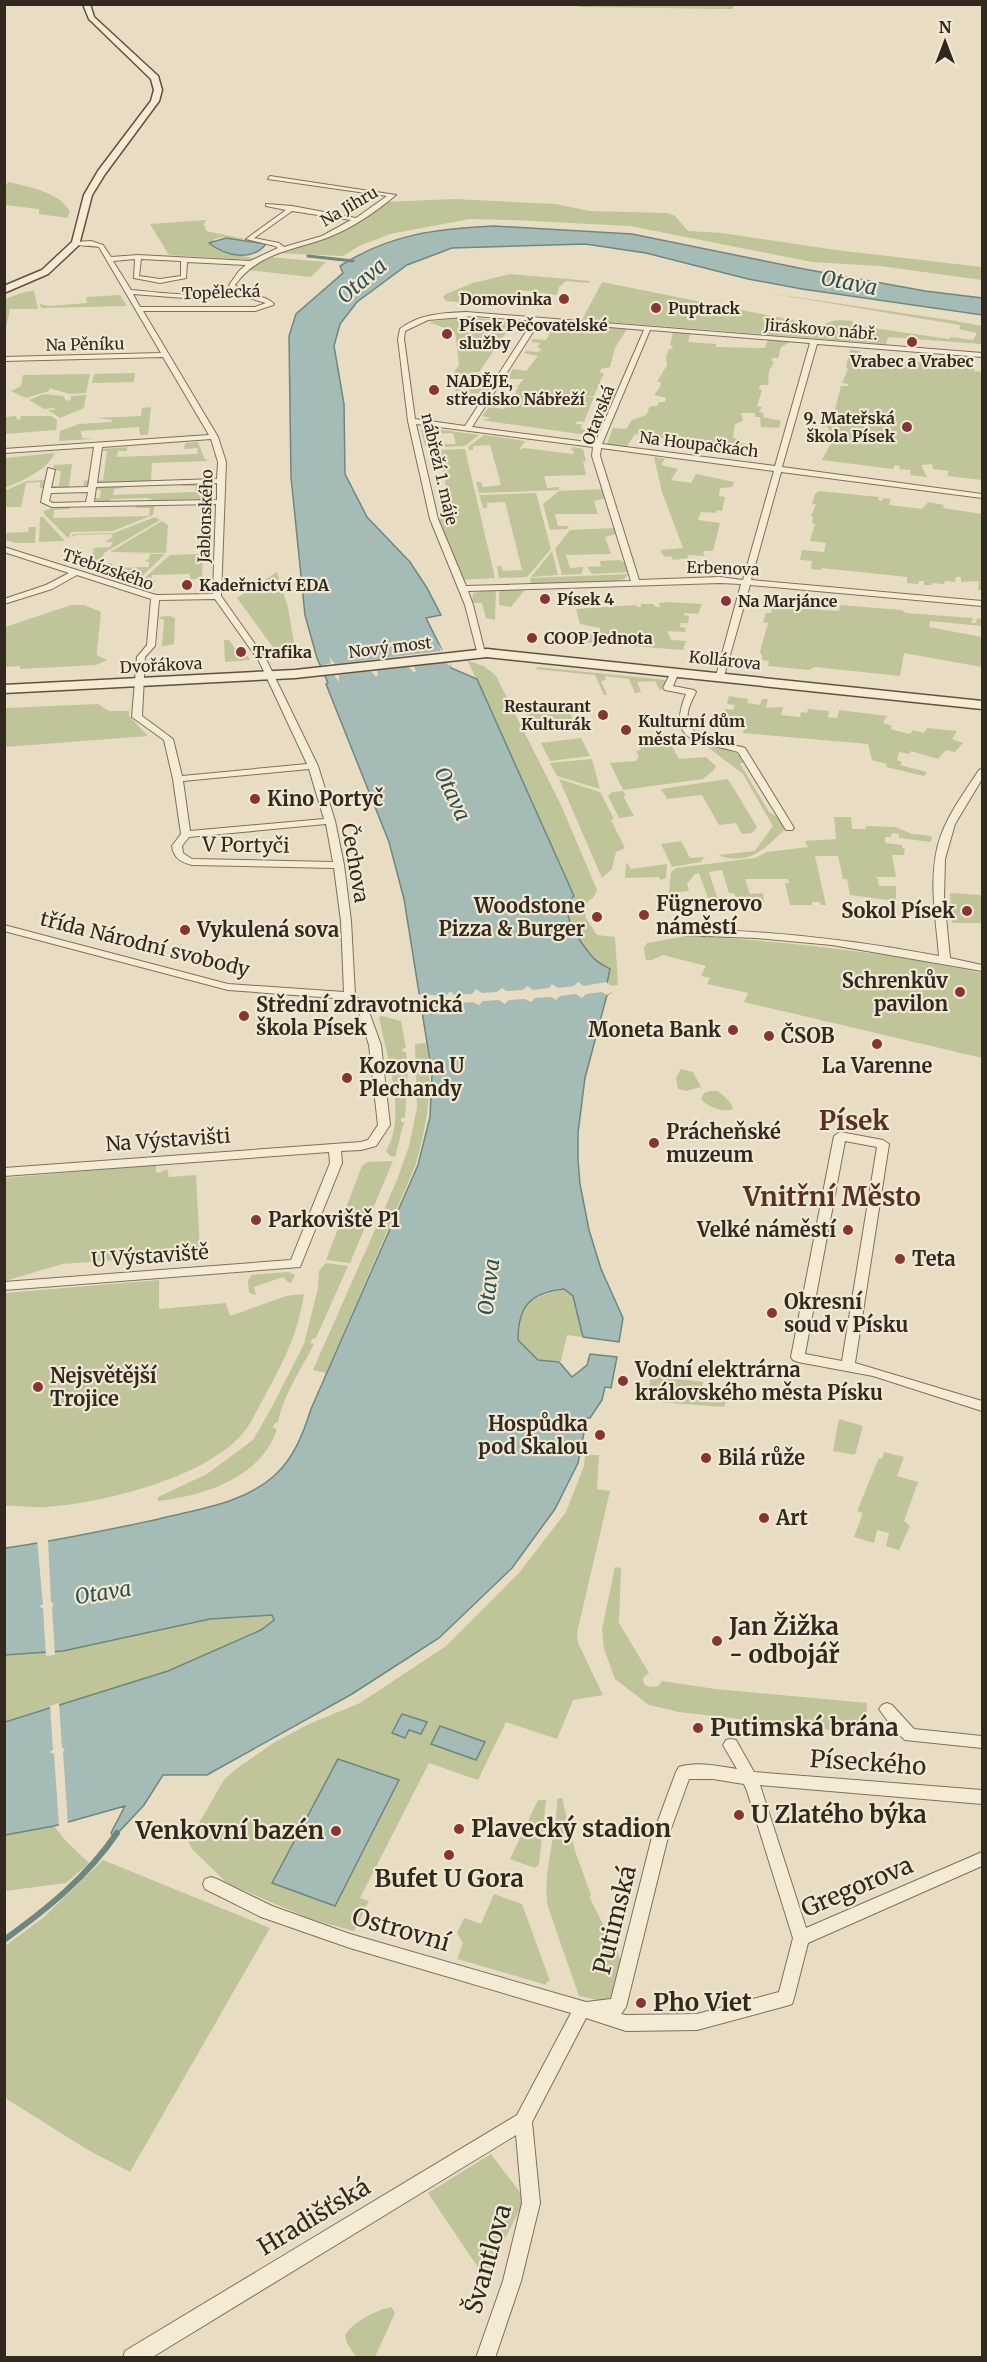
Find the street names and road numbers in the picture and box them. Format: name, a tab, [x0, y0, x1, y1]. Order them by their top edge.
street label: Na Jihru	[317, 182, 381, 230]
street label: Topělecká	[181, 281, 261, 303]
street label: Jiráskovo nábř.	[762, 314, 879, 344]
street label: Na Pěníku	[45, 333, 125, 355]
street label: Otavská	[578, 382, 619, 447]
street label: nábřeží 1. máje	[417, 411, 463, 527]
street label: Na Houpačkách	[638, 427, 760, 461]
street label: Jablonského	[193, 469, 217, 564]
street label: Třebízského	[60, 544, 156, 594]
street label: Erbenova	[686, 557, 760, 579]
street label: Nový most	[347, 632, 433, 662]
street label: Kollárova	[688, 646, 762, 674]
street label: Dvořákova	[119, 653, 203, 677]
street label: Čechova	[336, 821, 376, 905]
street label: V Portyči	[201, 831, 290, 858]
street label: třída Národní svobody	[38, 905, 253, 982]
street label: Na Výstavišti	[105, 1123, 231, 1156]
street label: U Výstaviště	[90, 1239, 210, 1272]
street label: Píseckého	[809, 1743, 927, 1782]
street label: Gregorova	[796, 1849, 917, 1924]
street label: Putimská	[586, 1862, 643, 1977]
street label: Ostrovní	[349, 1901, 455, 1959]
street label: Hradišťská	[252, 2171, 376, 2262]
street label: Švantlova	[456, 2200, 518, 2317]

